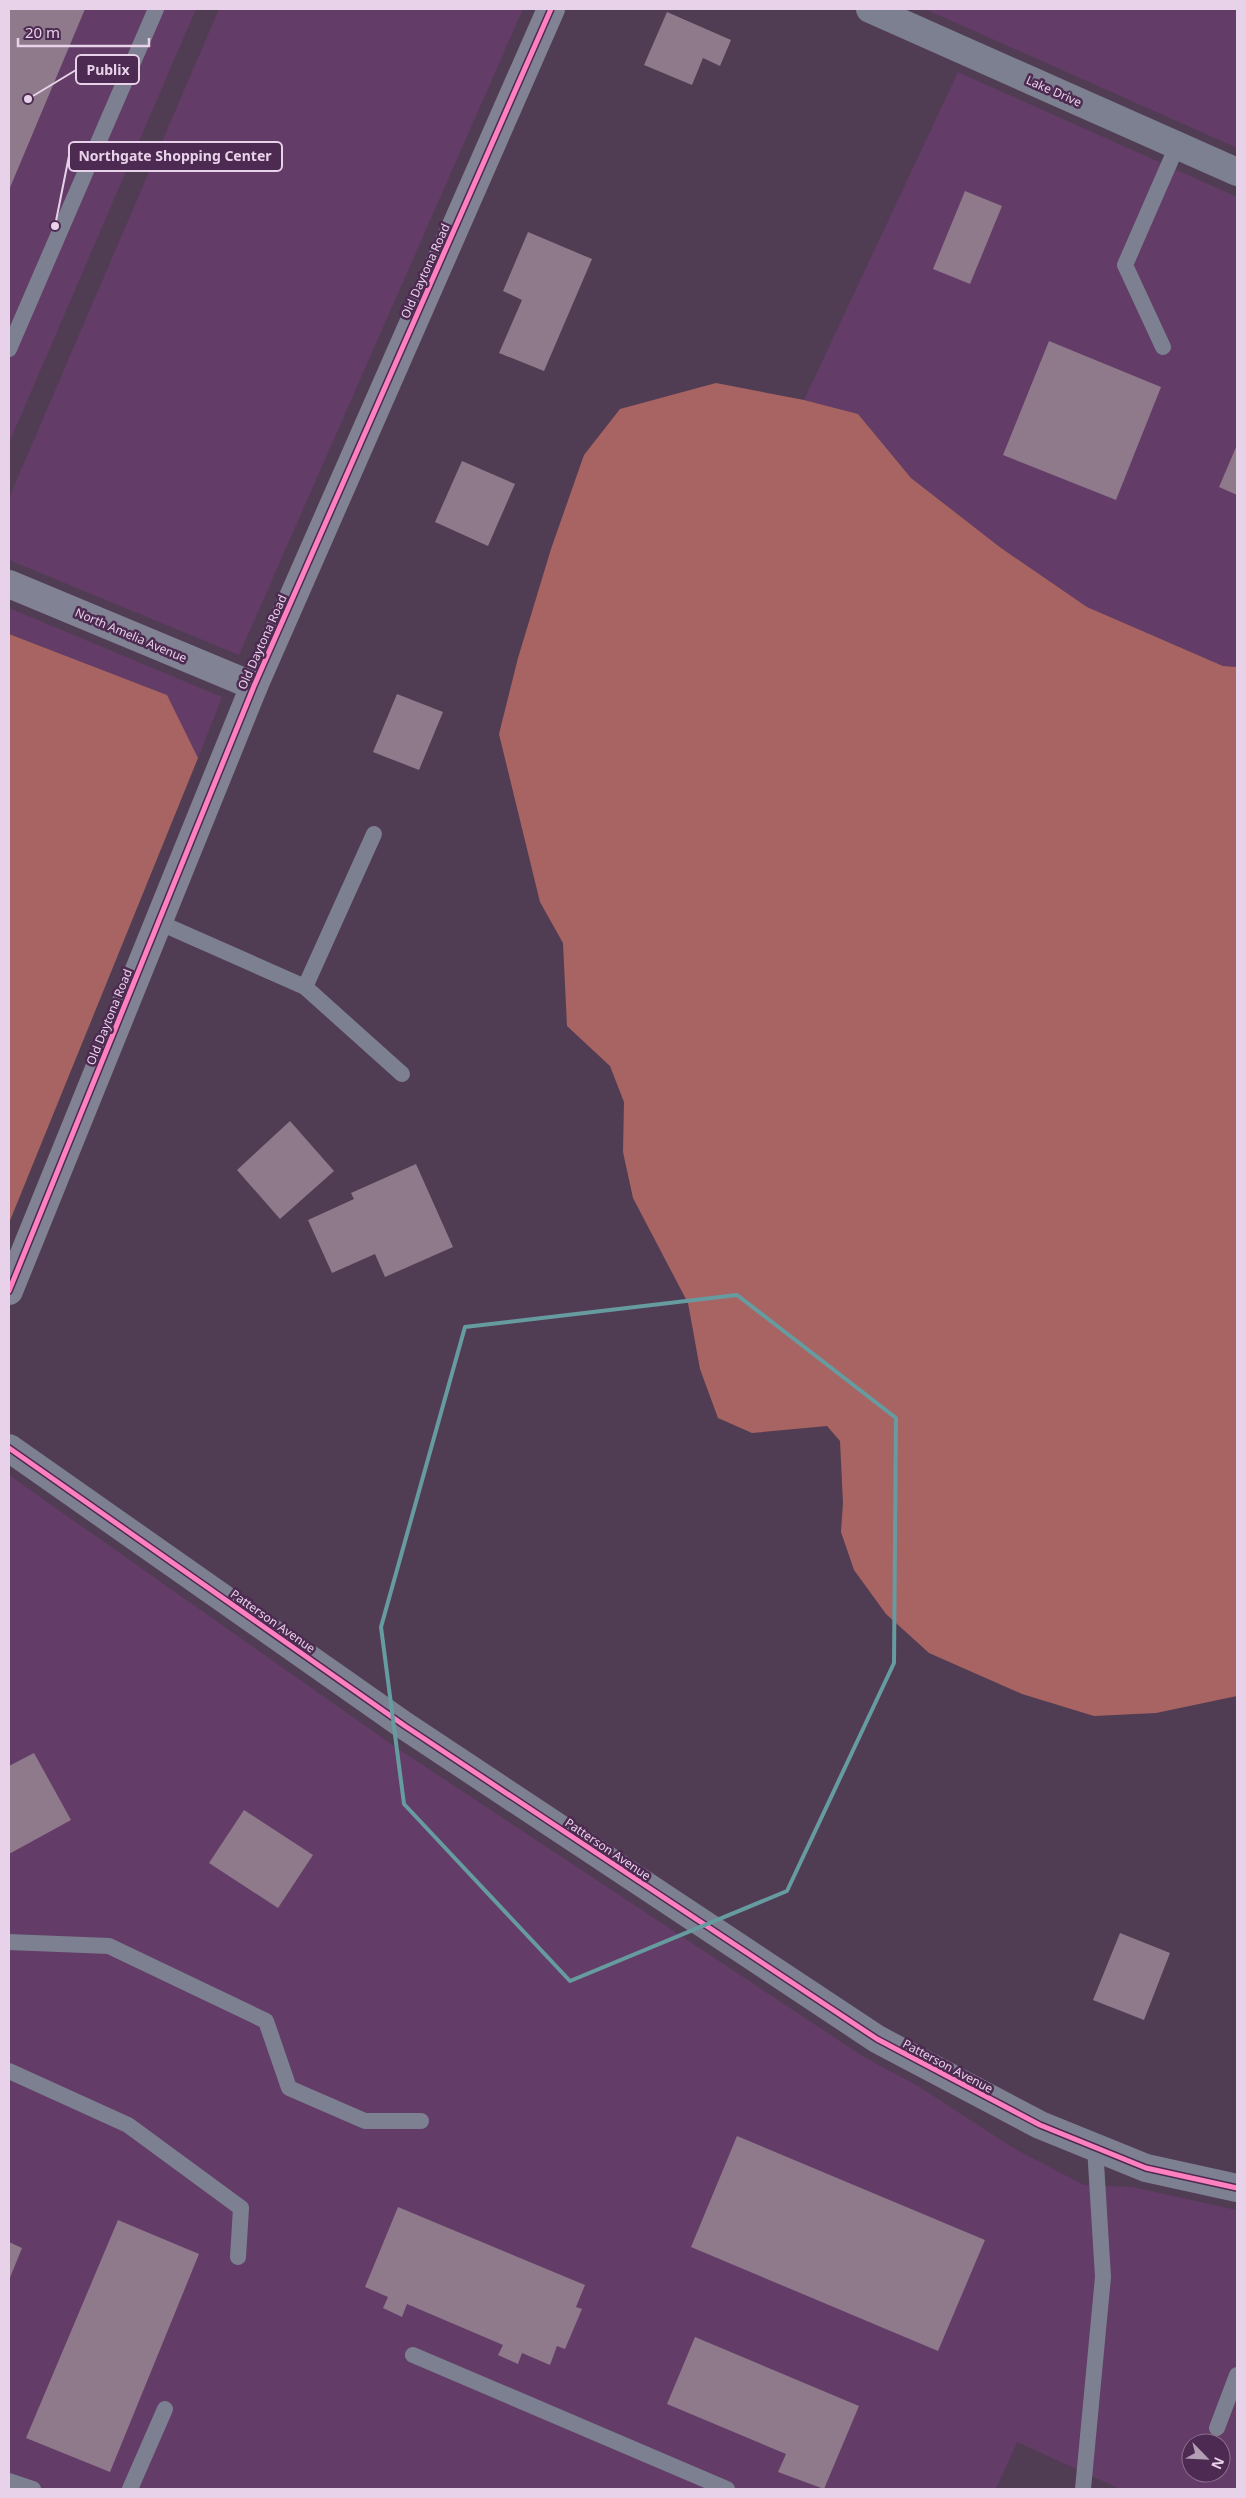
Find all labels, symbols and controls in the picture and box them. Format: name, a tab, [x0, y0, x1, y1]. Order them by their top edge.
scale bar	[18, 15, 149, 47]
text: 20 m	[25, 22, 60, 42]
callout: Publix	[76, 55, 139, 84]
text: Publix	[86, 60, 130, 79]
street label: Lake Drive	[1024, 71, 1085, 111]
callout: Northgate Shopping Center	[69, 142, 282, 171]
text: Northgate Shopping Center	[78, 146, 272, 165]
street label: Old Daytona Road	[396, 221, 454, 321]
street label: Old Daytona Road	[233, 592, 291, 692]
street label: North Amelia Avenue	[72, 604, 190, 666]
street label: Old Daytona Road	[82, 966, 136, 1068]
street label: Patterson Avenue	[227, 1585, 319, 1657]
street label: Patterson Avenue	[562, 1814, 654, 1884]
street label: Patterson Avenue	[900, 2035, 996, 2097]
north arrow	[1181, 2433, 1231, 2483]
text: N	[1207, 2454, 1229, 2473]

